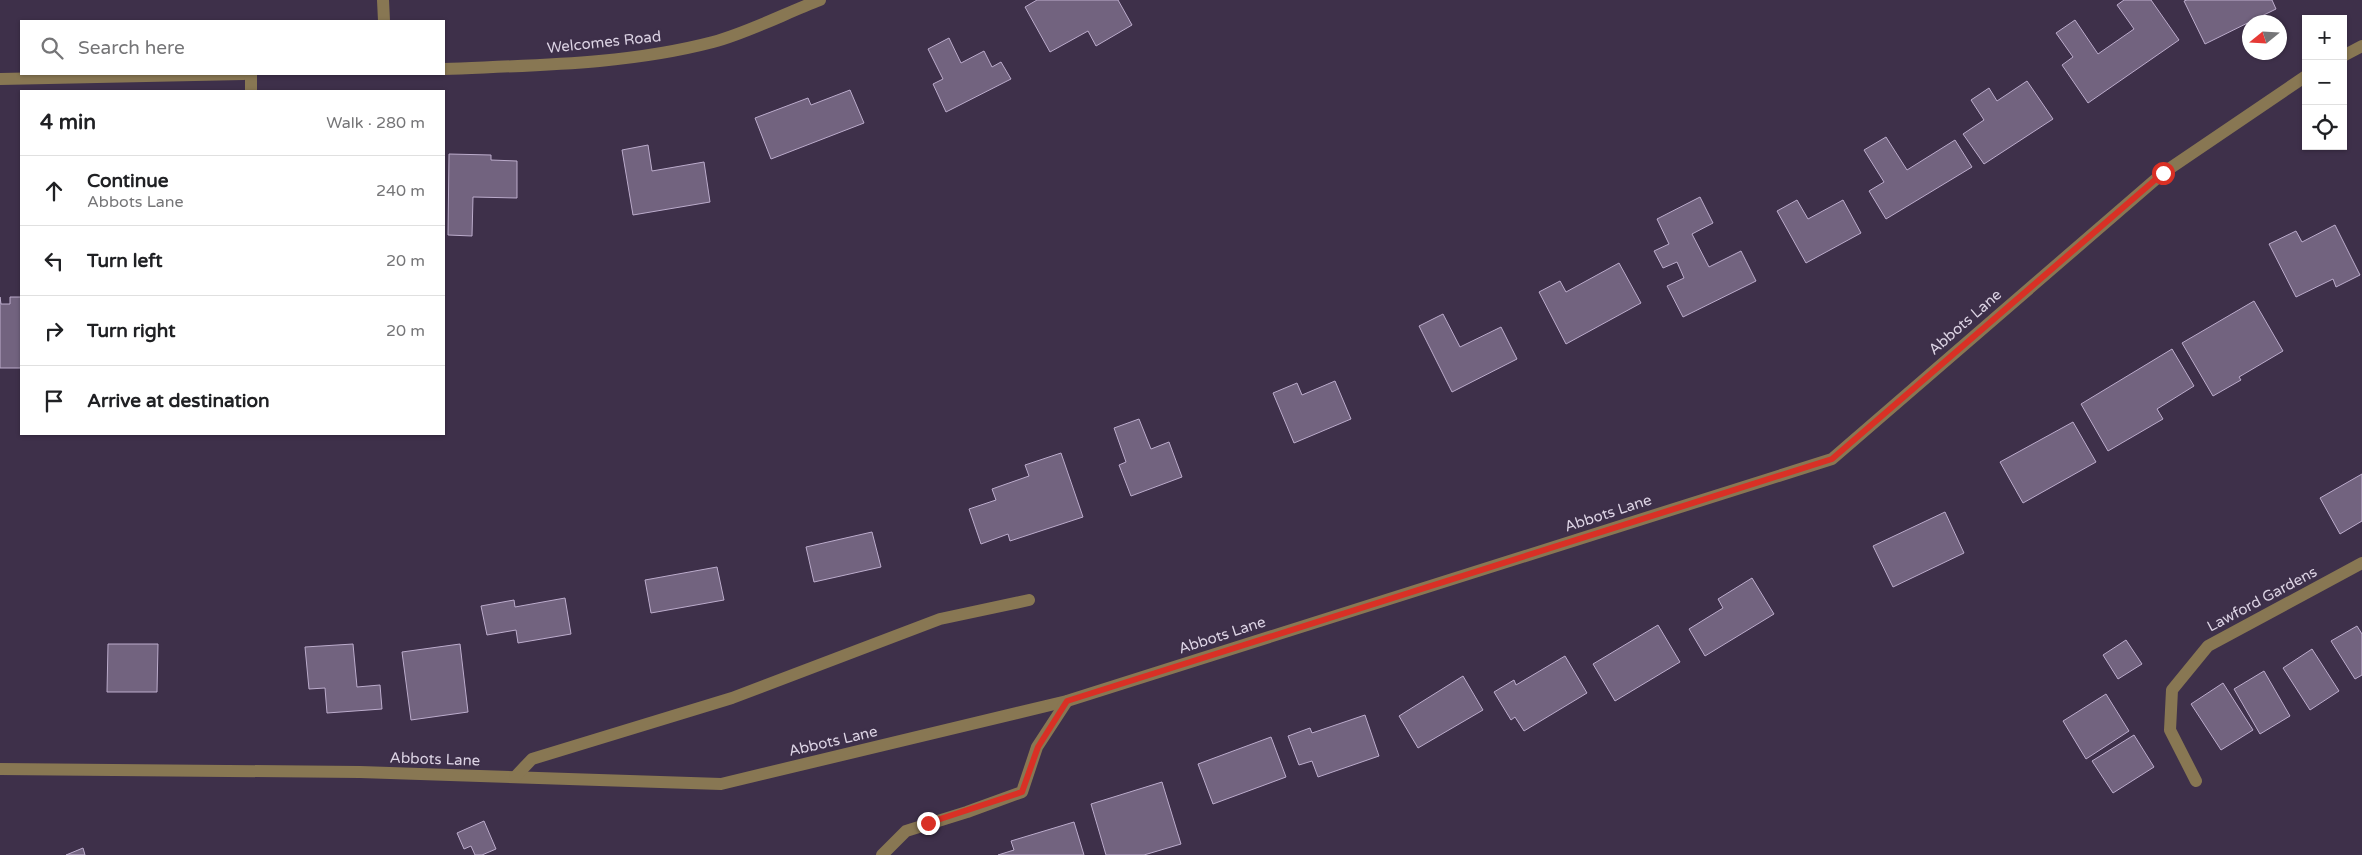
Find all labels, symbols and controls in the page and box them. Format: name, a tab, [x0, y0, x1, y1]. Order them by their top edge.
north arrow	[2242, 15, 2287, 60]
map controls	[2302, 15, 2347, 150]
button: +	[2302, 15, 2347, 60]
search box	[20, 20, 445, 75]
street label: Welcomes Road	[546, 27, 662, 57]
icon: search	[38, 34, 66, 62]
text: Search here	[78, 37, 185, 59]
button: −	[2302, 60, 2347, 105]
button: locate	[2302, 105, 2347, 150]
text: 4 min	[40, 110, 96, 135]
text: Walk · 280 m	[326, 113, 425, 133]
route start	[2152, 162, 2175, 185]
text: Continue	[87, 170, 169, 192]
icon: ahead	[40, 177, 68, 205]
text: 240 m	[376, 181, 425, 201]
text: Abbots Lane	[87, 192, 184, 212]
icon: left	[40, 247, 68, 275]
text: Turn left	[87, 250, 163, 272]
text: 20 m	[386, 251, 425, 271]
street label: Abbots Lane	[1925, 285, 2005, 359]
icon: right	[40, 317, 68, 345]
text: Turn right	[87, 320, 175, 342]
text: 20 m	[386, 321, 425, 341]
icon: arrive	[40, 387, 68, 415]
text: Arrive at destination	[87, 390, 270, 412]
street label: Abbots Lane	[1562, 490, 1654, 536]
street label: Lawford Gardens	[2204, 562, 2320, 636]
street label: Abbots Lane	[1176, 612, 1268, 658]
street label: Abbots Lane	[787, 722, 879, 760]
street label: Abbots Lane	[389, 748, 481, 770]
route end	[917, 812, 940, 835]

